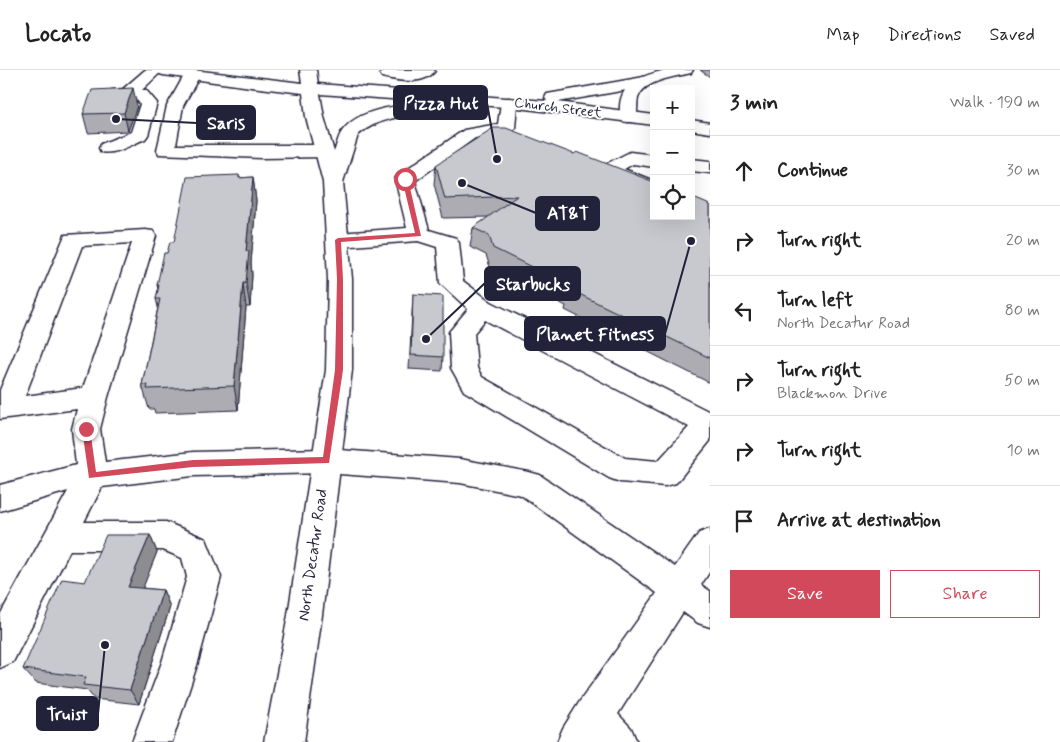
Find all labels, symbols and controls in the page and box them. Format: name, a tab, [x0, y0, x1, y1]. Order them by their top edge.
text: Locato	[25, 19, 91, 50]
text: Map	[827, 23, 860, 47]
text: Directions	[888, 23, 962, 47]
text: Saved	[990, 23, 1035, 47]
map controls	[650, 85, 695, 220]
button: +	[650, 85, 695, 130]
callout: Pizza Hut	[394, 86, 487, 119]
text: 3 min	[730, 89, 778, 117]
text: Pizza Hut	[404, 92, 479, 116]
text: Walk · 190 m	[950, 92, 1040, 113]
street label: Church Street	[513, 94, 604, 122]
callout: Saris	[197, 106, 255, 139]
text: Saris	[207, 112, 245, 136]
button: −	[650, 130, 695, 175]
icon: ahead	[730, 157, 758, 185]
text: Continue	[777, 158, 848, 183]
text: 30 m	[1007, 160, 1040, 181]
route start	[394, 168, 417, 191]
button: locate	[650, 175, 695, 220]
callout: AT&T	[536, 197, 599, 230]
text: AT&T	[547, 202, 589, 226]
icon: right	[730, 227, 758, 255]
text: Turn right	[777, 228, 861, 253]
text: 20 m	[1006, 230, 1040, 251]
callout: Starbucks	[485, 267, 580, 300]
text: Starbucks	[496, 273, 570, 297]
text: Turn left	[777, 288, 853, 313]
icon: left	[730, 297, 758, 325]
text: 80 m	[1005, 300, 1040, 321]
text: North Decatur Road	[777, 313, 910, 334]
callout: Planet Fitness	[525, 317, 665, 350]
text: Planet Fitness	[536, 323, 654, 347]
text: Turn right	[777, 358, 861, 383]
icon: right	[730, 367, 758, 395]
text: 50 m	[1004, 370, 1040, 391]
text: Blackmon Drive	[777, 383, 887, 404]
route end	[75, 418, 98, 441]
icon: right	[730, 437, 758, 465]
text: Turn right	[777, 438, 861, 463]
text: 10 m	[1007, 440, 1040, 461]
street label: North Decatur Road	[293, 488, 333, 622]
icon: arrive	[730, 507, 758, 535]
text: Arrive at destination	[777, 508, 941, 533]
button: Save	[730, 570, 880, 618]
button: Share	[890, 570, 1040, 618]
callout: Truist	[37, 697, 98, 730]
text: Truist	[47, 703, 88, 727]

